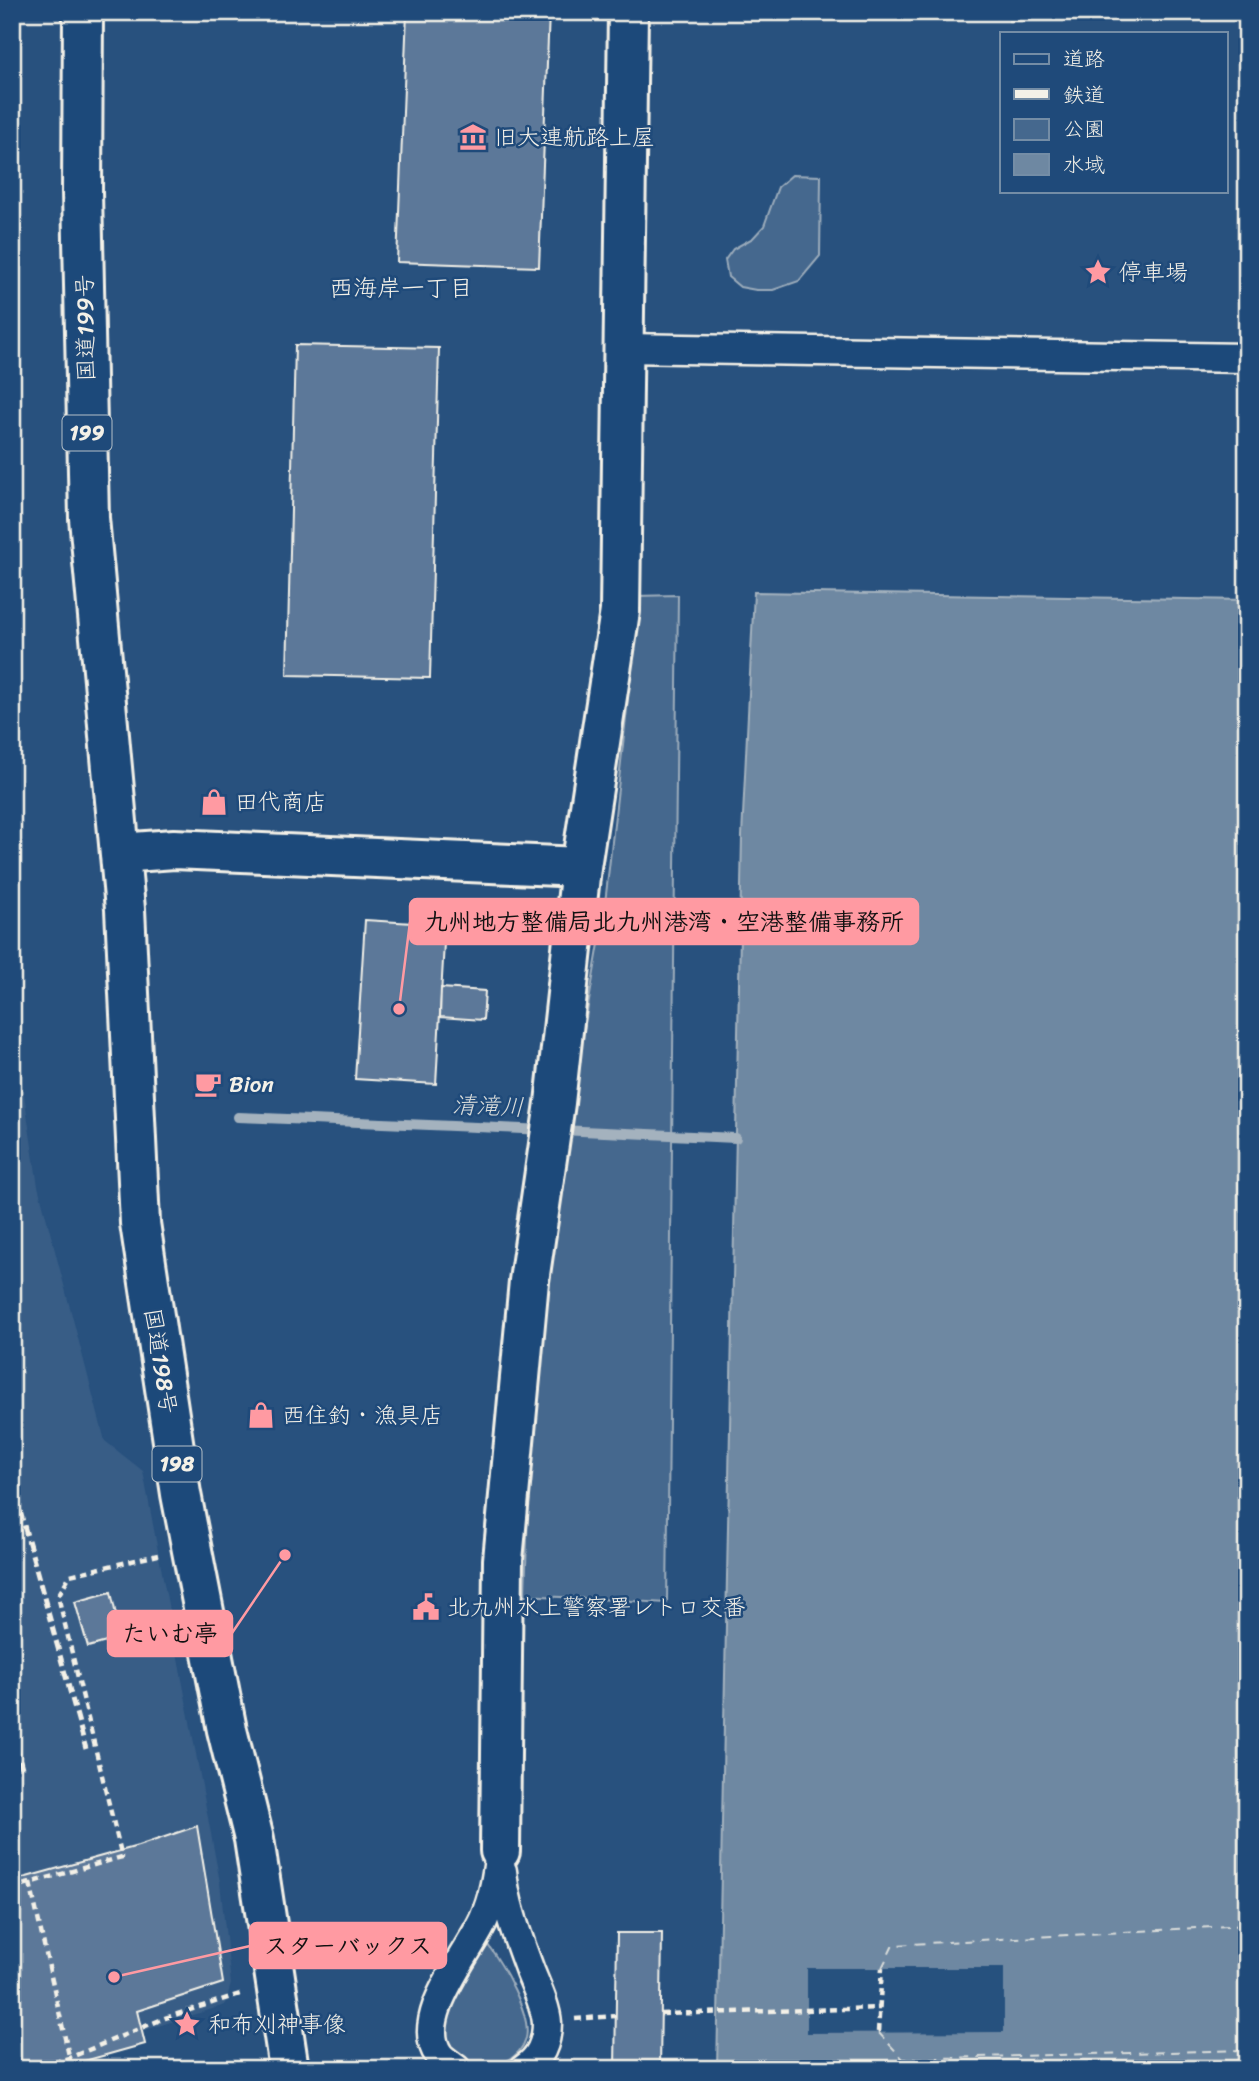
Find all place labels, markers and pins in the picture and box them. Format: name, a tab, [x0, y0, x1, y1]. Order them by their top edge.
place label: 旧大連航路上屋	[494, 117, 655, 158]
museum icon: 旧大連航路上屋	[458, 122, 488, 152]
place label: 停車場	[1119, 252, 1188, 293]
place icon: 停車場	[1083, 257, 1113, 287]
place label: 田代商店	[235, 782, 327, 823]
shop icon: 田代商店	[199, 787, 229, 817]
callout: 九州地方整備局北九州港湾・空港整備事務所	[410, 899, 918, 944]
place label: Bion	[229, 1064, 274, 1105]
cafe icon: Bion	[193, 1069, 223, 1099]
place label: 西住釣・漁具店	[282, 1395, 443, 1436]
shop icon: 西住釣・漁具店	[246, 1400, 276, 1430]
place label: 北九州水上警察署レトロ交番	[447, 1587, 746, 1628]
public building icon: 北九州水上警察署レトロ交番	[411, 1592, 441, 1622]
callout: たいむ亭	[108, 1611, 232, 1656]
callout: スターバックス	[250, 1923, 446, 1968]
place label: 和布刈神事像	[208, 2004, 346, 2045]
place icon: 和布刈神事像	[172, 2009, 202, 2039]

